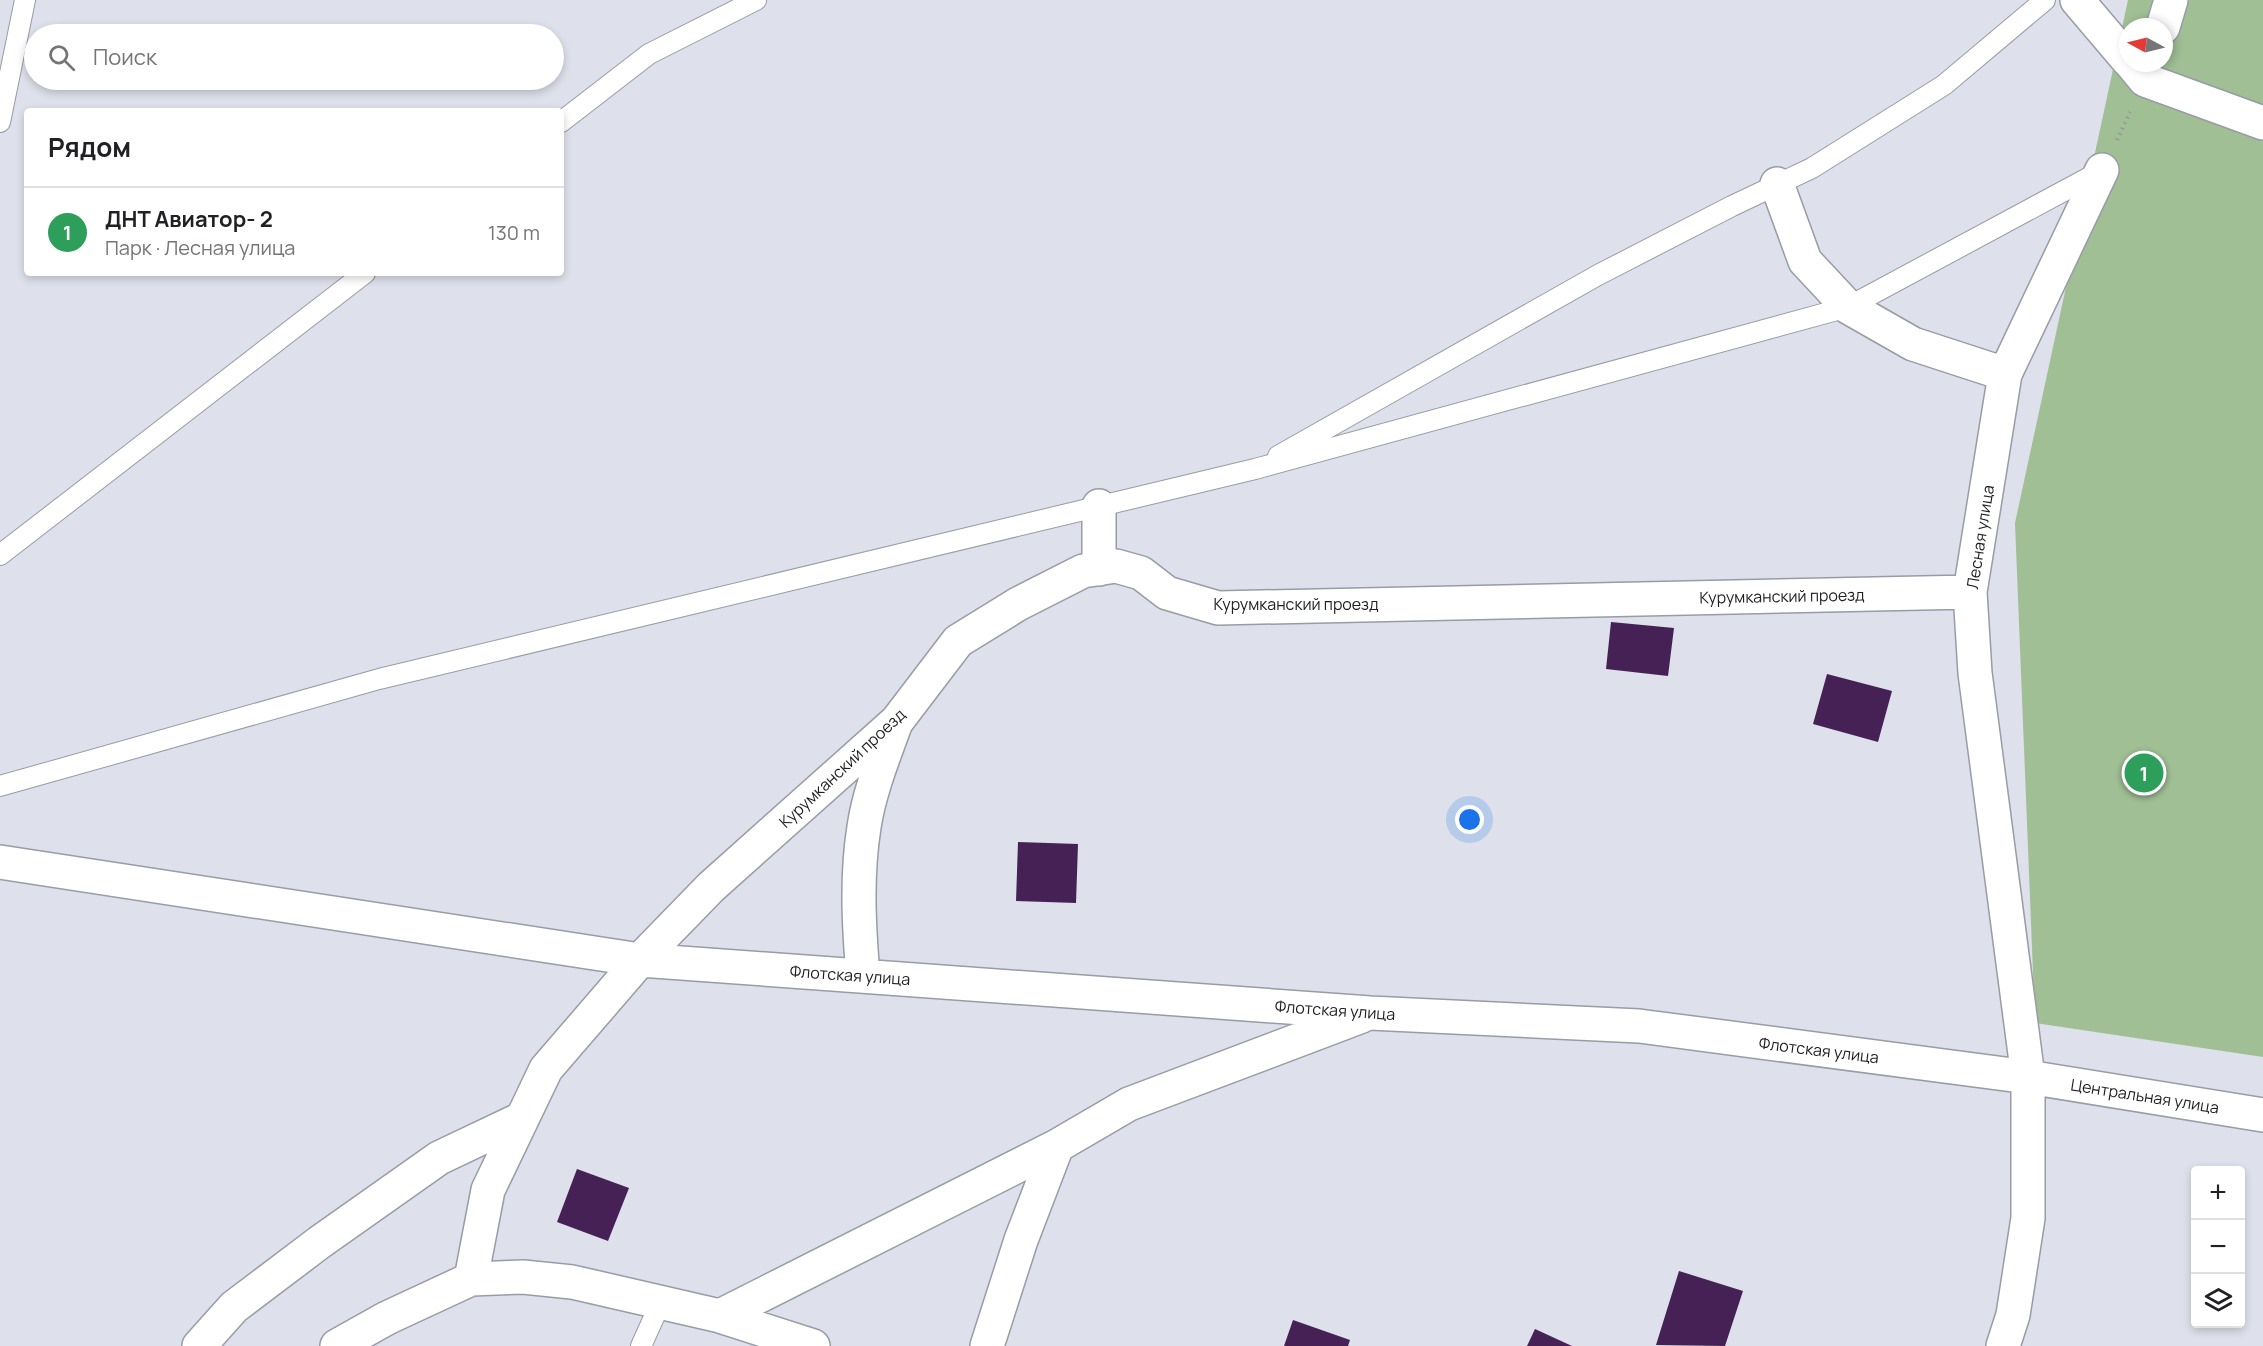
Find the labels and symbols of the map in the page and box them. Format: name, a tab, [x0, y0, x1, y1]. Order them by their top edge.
north arrow	[2119, 18, 2173, 72]
street label: Лесная улица	[1961, 483, 1999, 591]
street label: Курумканский проезд	[1699, 584, 1865, 608]
street label: Курумканский проезд	[1213, 593, 1379, 615]
street label: Курумканский проезд	[774, 703, 910, 832]
pin: 1	[2124, 750, 2164, 796]
your location	[1455, 805, 1484, 834]
street label: Флотская улица	[789, 960, 911, 990]
street label: Флотская улица	[1274, 995, 1396, 1025]
street label: Флотская улица	[1758, 1032, 1880, 1068]
street label: Центральная улица	[2069, 1073, 2221, 1119]

